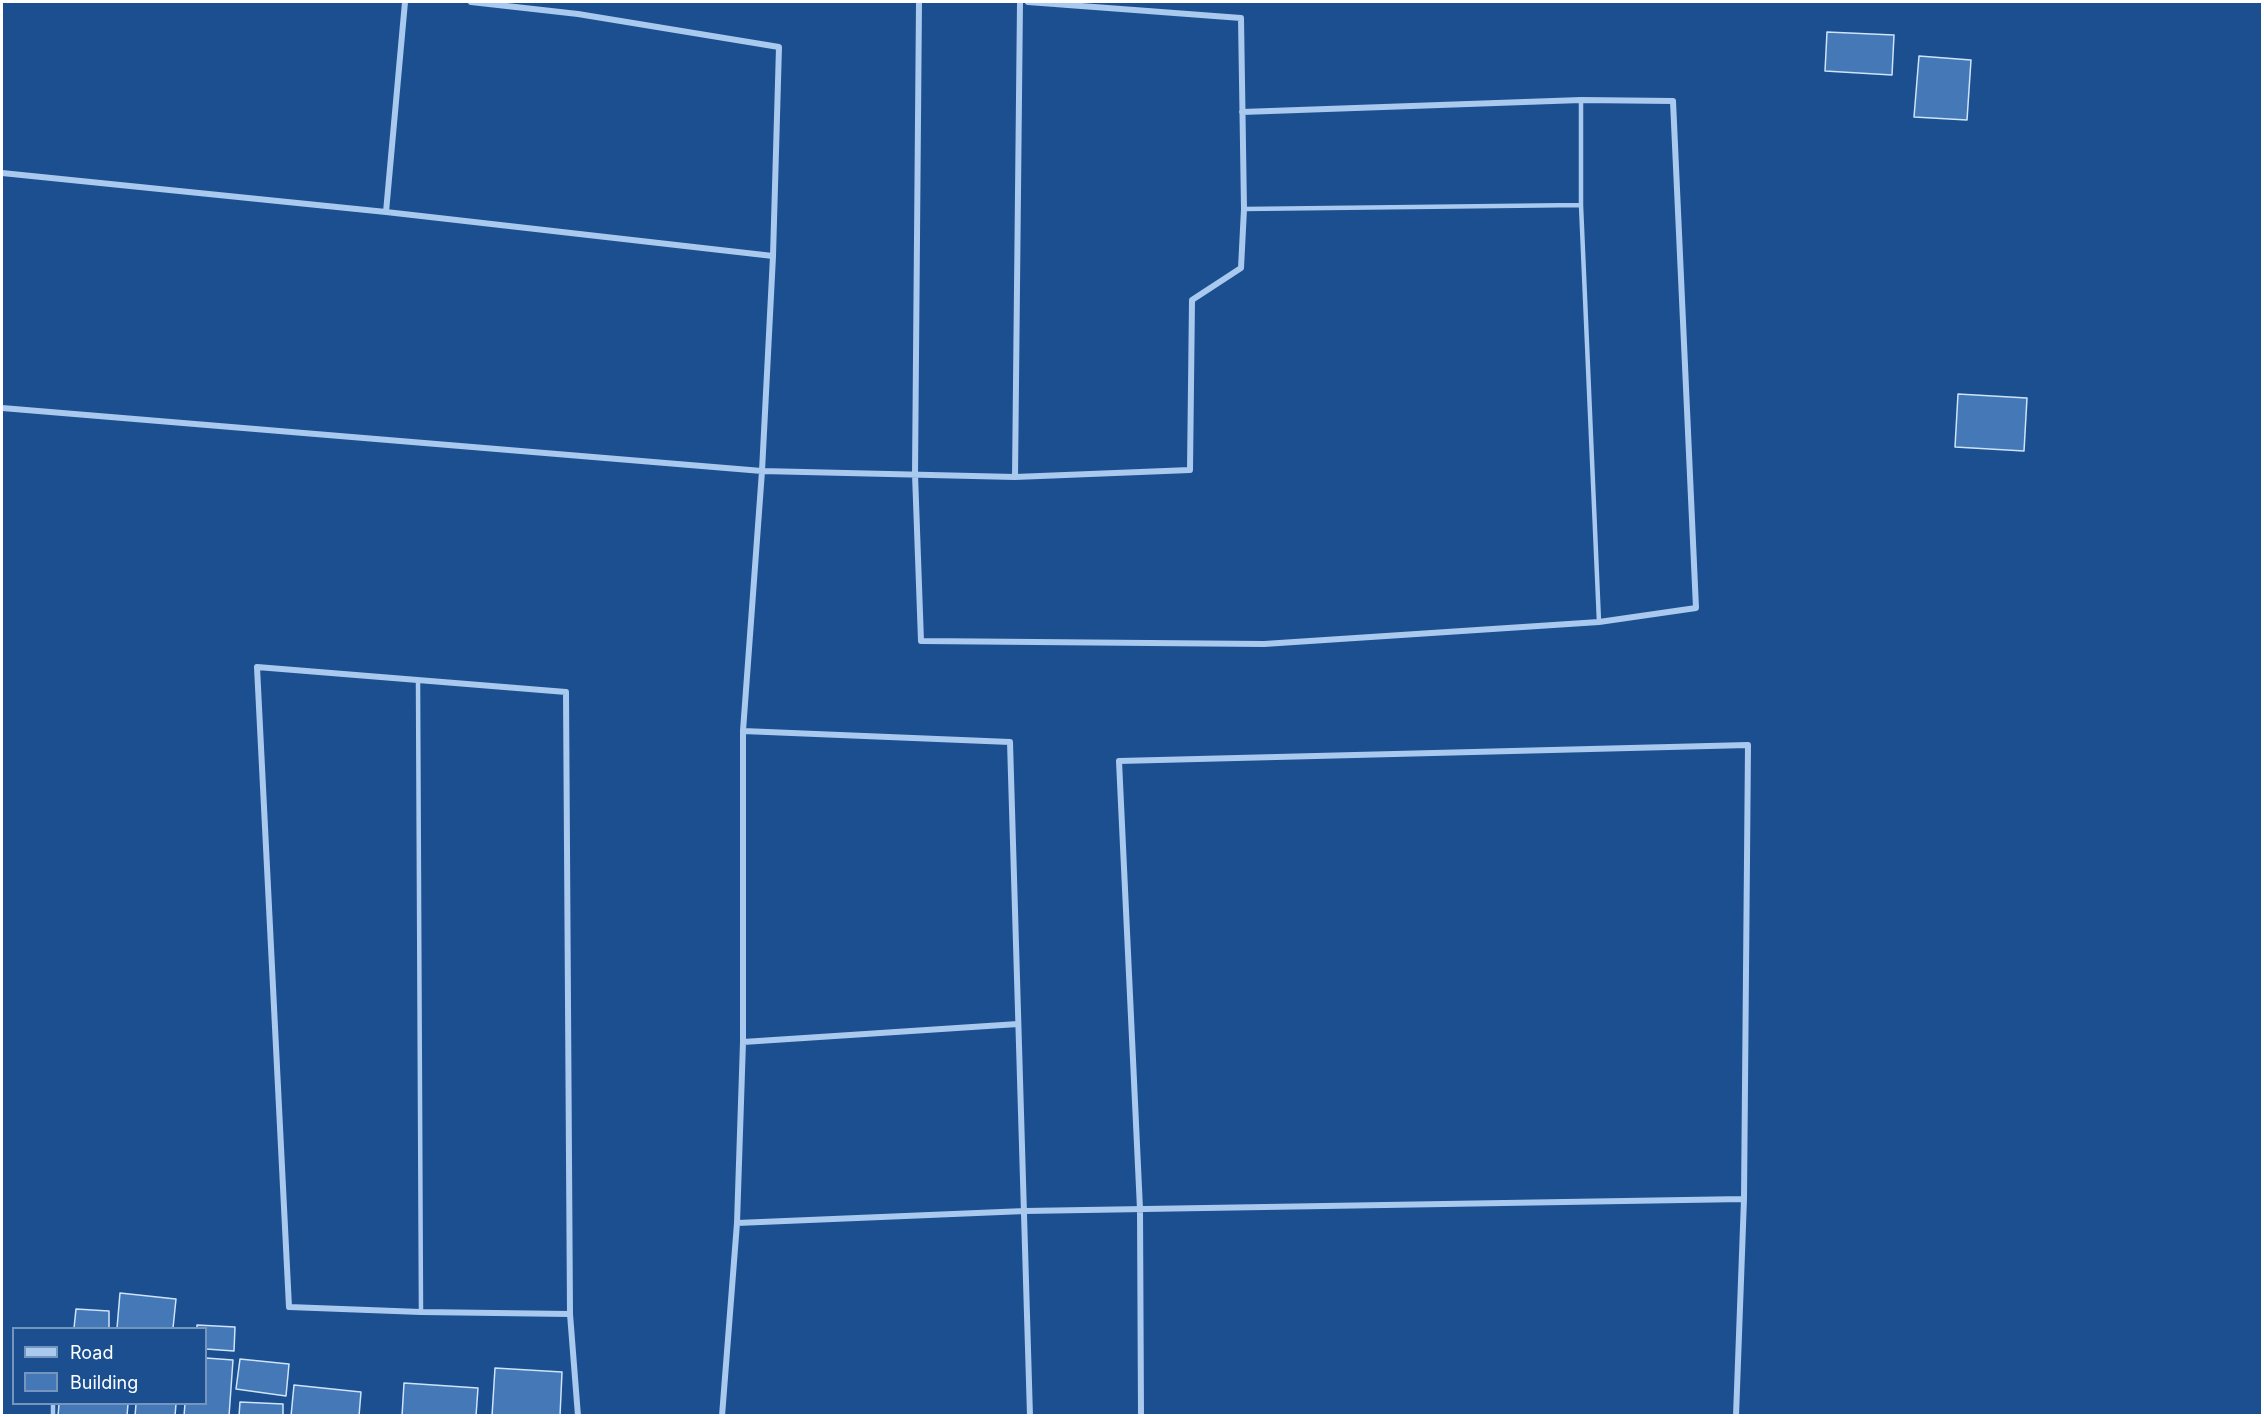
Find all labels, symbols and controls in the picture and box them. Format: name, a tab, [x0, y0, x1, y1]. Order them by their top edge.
legend	[12, 1327, 207, 1405]
text: Road	[70, 1342, 113, 1363]
text: Building	[70, 1372, 138, 1393]

